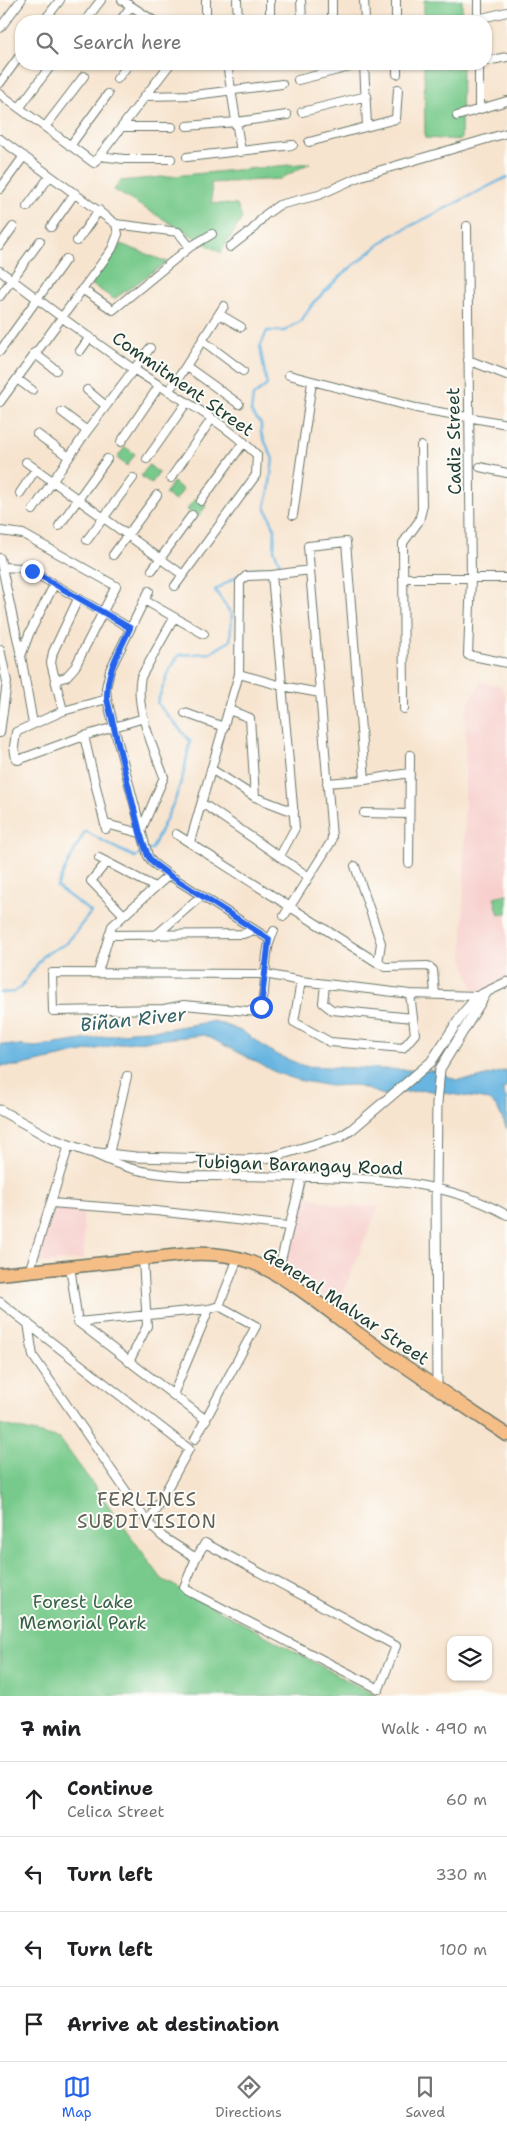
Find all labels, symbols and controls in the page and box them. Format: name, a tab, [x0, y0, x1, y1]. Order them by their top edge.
search box	[15, 15, 492, 70]
icon: search	[33, 29, 61, 57]
text: Search here	[73, 30, 182, 55]
street label: Commitment Street	[107, 326, 259, 442]
street label: Cadiz Street	[441, 387, 467, 495]
route end	[21, 560, 44, 583]
route start	[250, 996, 273, 1019]
water label: Biñan River	[79, 1001, 188, 1037]
street label: Tubigan Barangay Road	[194, 1149, 404, 1181]
street label: General Malvar Street	[258, 1241, 434, 1371]
district label: FERLINES SUBDIVISION	[77, 1487, 217, 1534]
park label: Forest Lake Memorial Park	[19, 1590, 147, 1635]
map controls	[447, 1636, 492, 1681]
button: layers	[447, 1636, 492, 1681]
text: 7 min	[20, 1715, 81, 1743]
text: Walk · 490 m	[381, 1718, 487, 1739]
text: Continue	[67, 1776, 153, 1801]
icon: ahead	[20, 1785, 48, 1813]
text: 60 m	[446, 1789, 487, 1810]
text: Celica Street	[67, 1801, 165, 1822]
icon: left	[20, 1860, 48, 1888]
text: Turn left	[67, 1862, 153, 1887]
text: 330 m	[435, 1864, 487, 1885]
icon: left	[20, 1935, 48, 1963]
text: Turn left	[67, 1937, 153, 1962]
text: 100 m	[439, 1939, 487, 1960]
icon: arrive	[20, 2010, 48, 2038]
text: Arrive at destination	[67, 2012, 279, 2037]
tab: Map	[62, 2073, 92, 2121]
tab: Directions	[215, 2073, 282, 2121]
tab: Saved	[406, 2073, 445, 2121]

